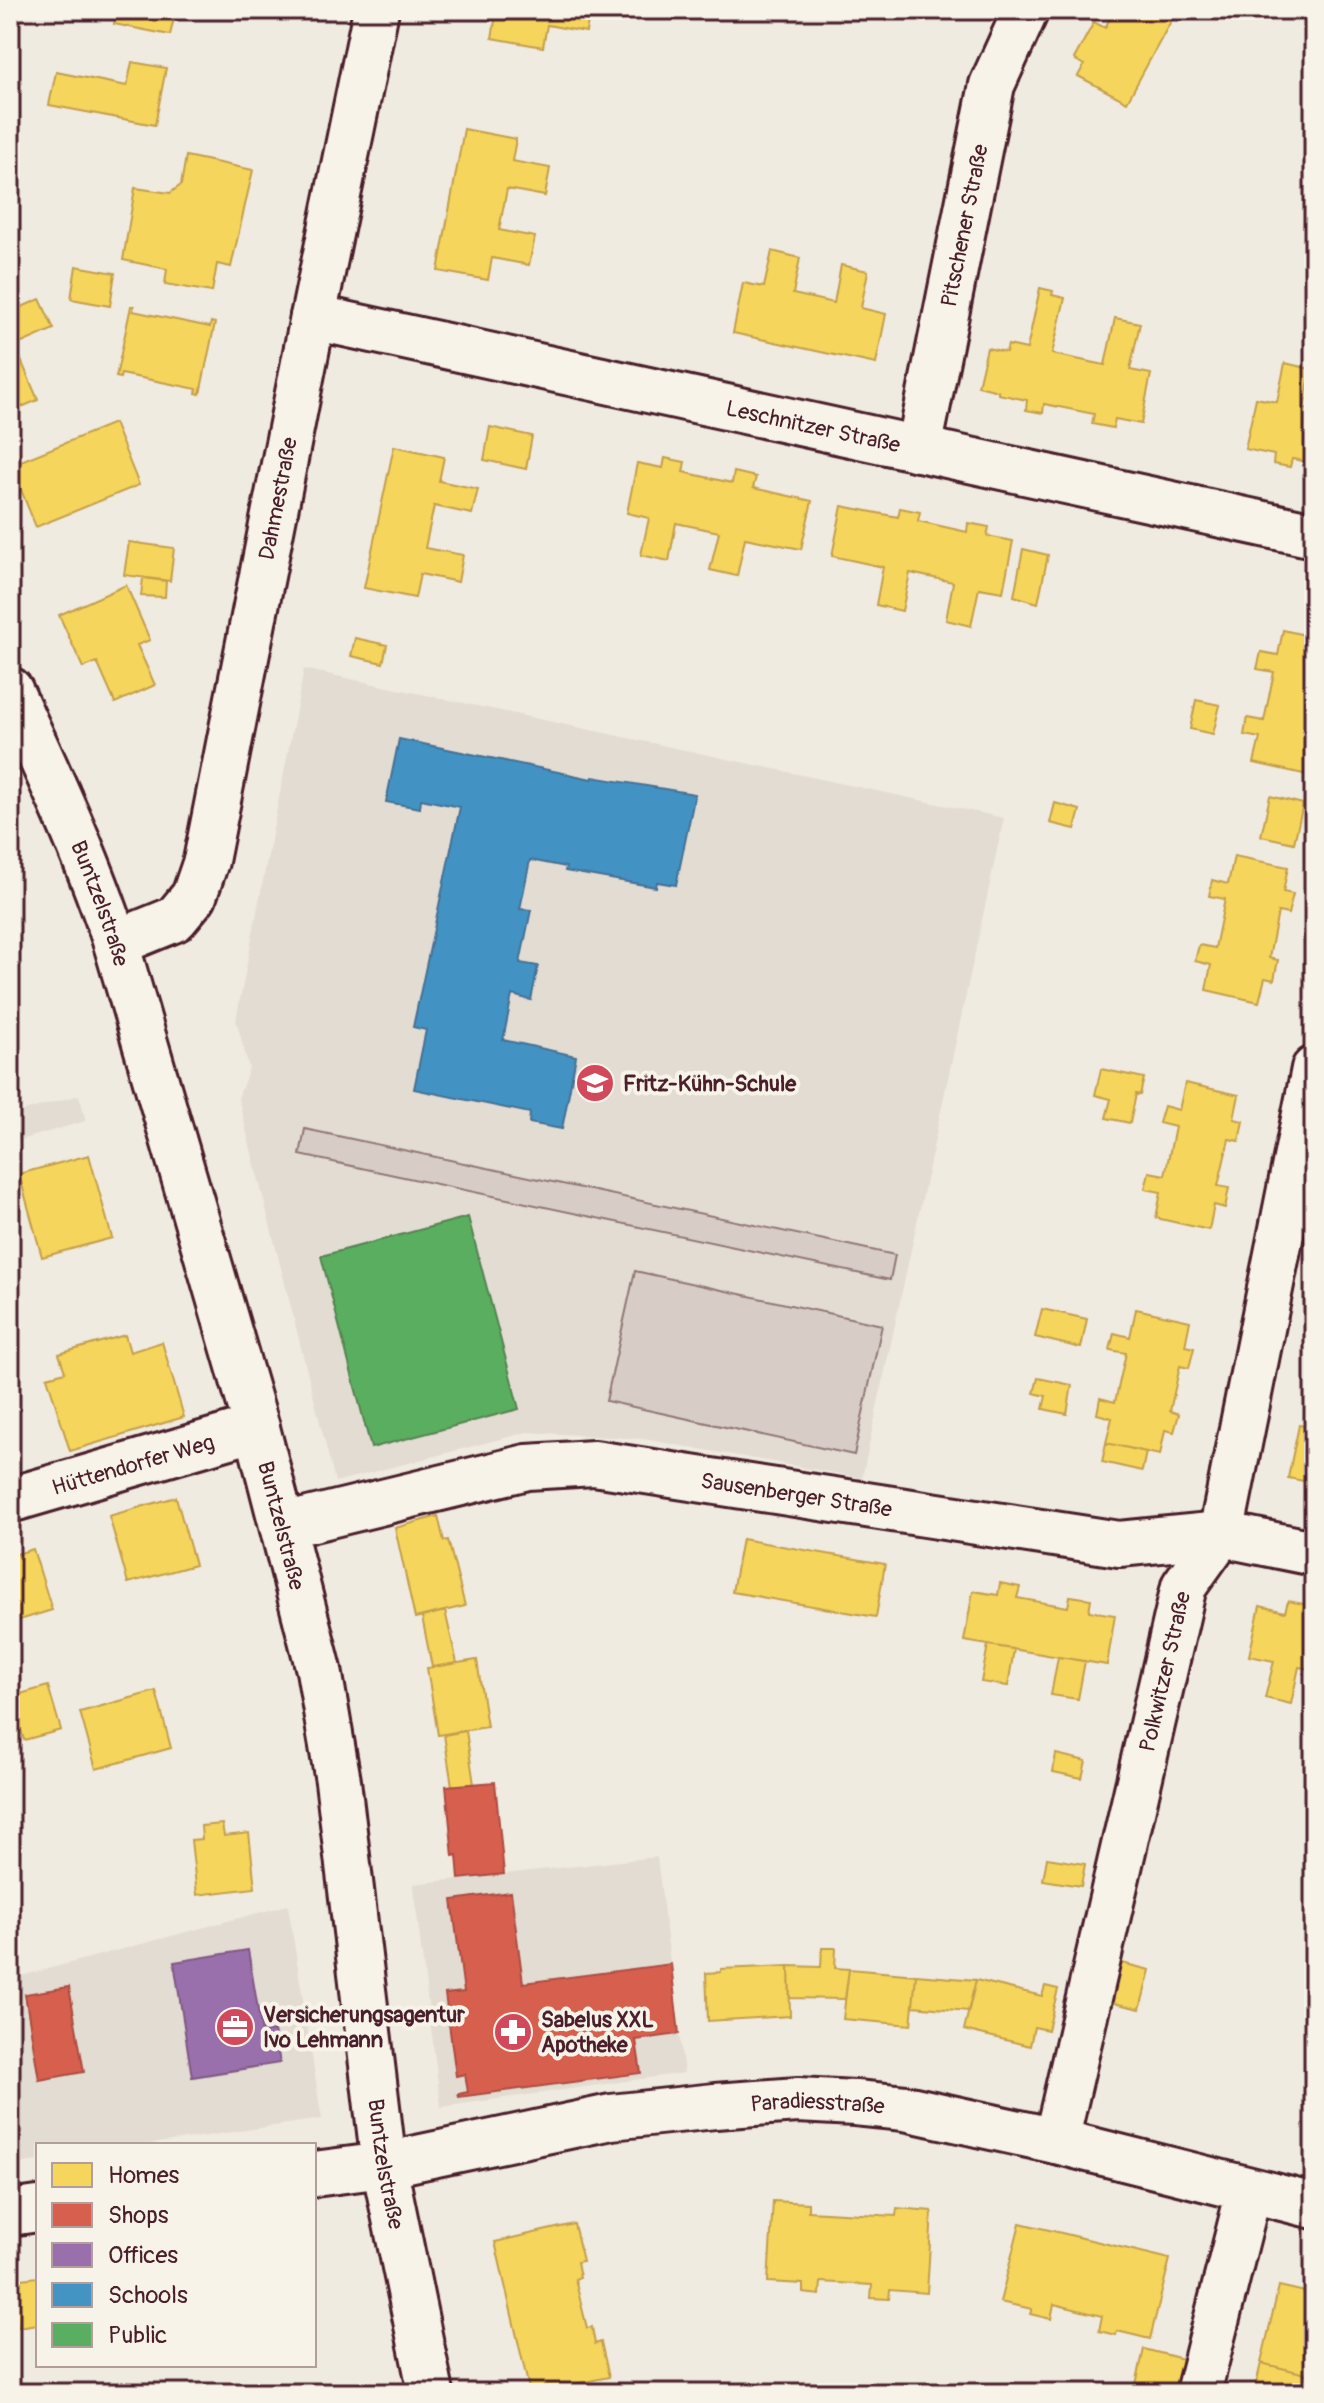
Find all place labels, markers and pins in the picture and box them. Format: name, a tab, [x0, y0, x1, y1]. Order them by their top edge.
school or university icon: Fritz-Kühn-Schule	[574, 1062, 616, 1104]
place label: Fritz-Kühn-Schule	[623, 1070, 797, 1098]
place label: Versicherungsagentur Ivo Lehmann	[263, 2001, 466, 2054]
office icon: Versicherungsagentur Ivo Lehmann	[214, 2006, 256, 2048]
place label: Sabelus XXL Apotheke	[541, 2006, 654, 2059]
pharmacy icon: Sabelus XXL Apotheke	[492, 2011, 534, 2053]

